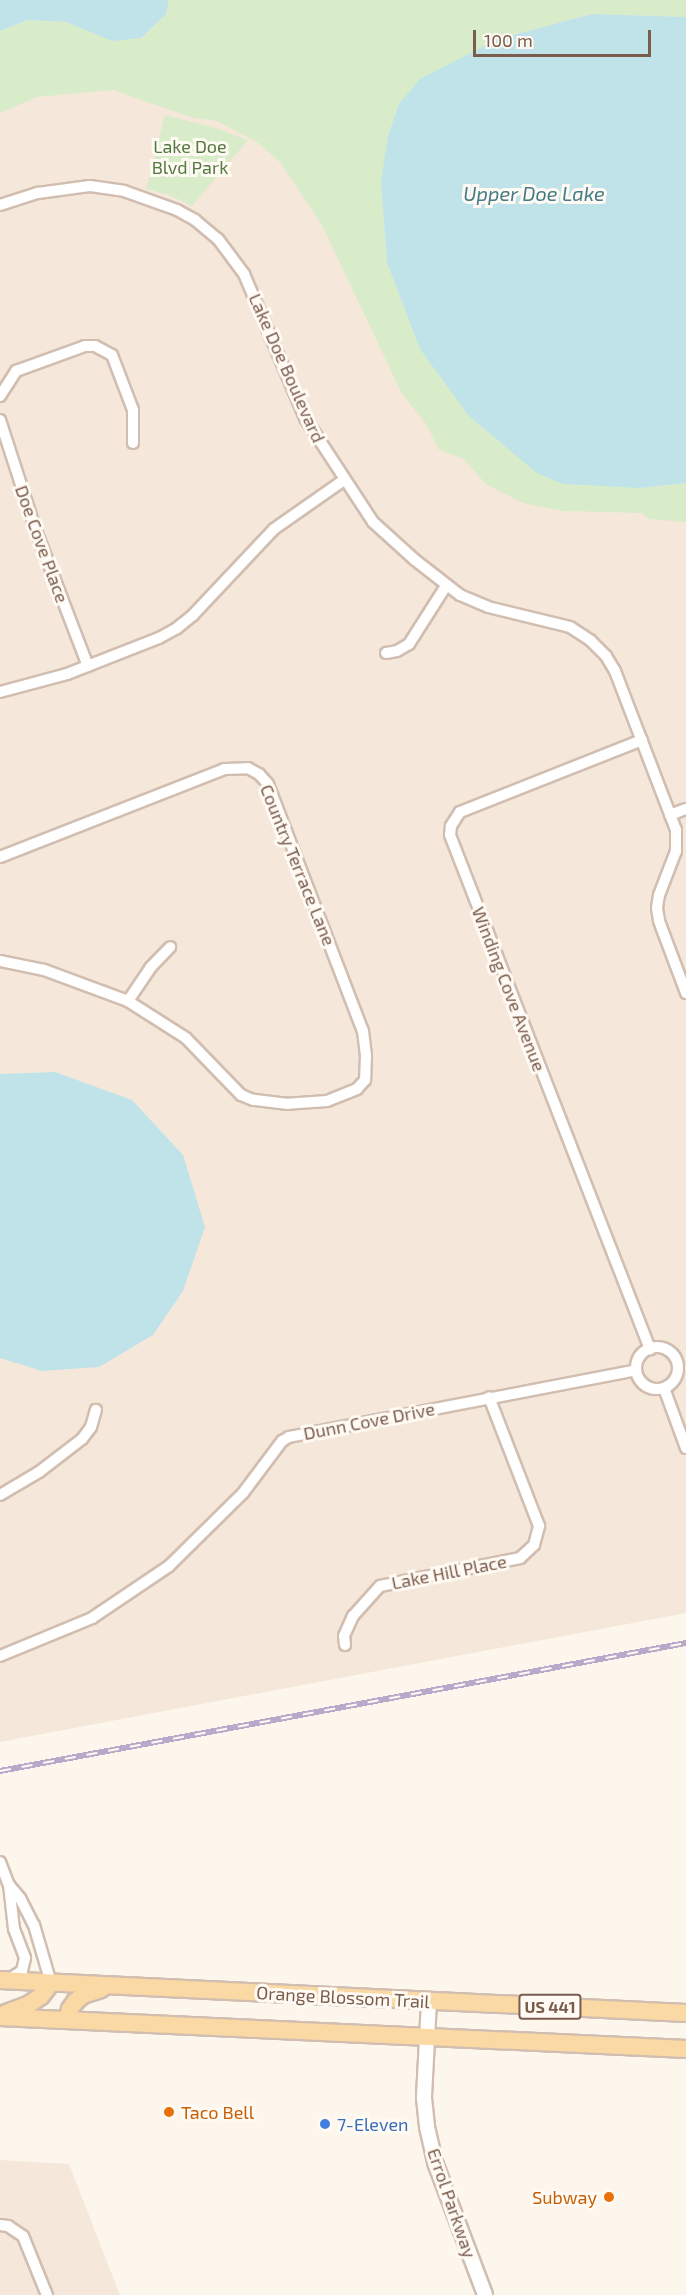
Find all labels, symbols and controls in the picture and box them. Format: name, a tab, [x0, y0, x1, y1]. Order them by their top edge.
scale bar	[476, 18, 654, 56]
text: 100 m	[484, 29, 533, 51]
park label: Lake Doe Blvd Park	[152, 136, 228, 178]
water label: Upper Doe Lake	[463, 181, 605, 205]
street label: Lake Doe Boulevard	[244, 290, 330, 446]
street label: Doe Cove Place	[11, 482, 73, 606]
street label: Country Terrace Lane	[256, 781, 340, 949]
street label: Winding Cove Avenue	[468, 903, 550, 1075]
street label: Dunn Cove Drive	[301, 1398, 437, 1444]
street label: Lake Hill Place	[389, 1550, 509, 1594]
street label: Orange Blossom Trail	[256, 1982, 430, 2012]
road number: US 441	[517, 1994, 583, 2020]
place label: Taco Bell	[181, 2101, 254, 2123]
marker: Taco Bell	[162, 2105, 176, 2119]
place label: 7-Eleven	[337, 2113, 409, 2135]
marker: 7-Eleven	[318, 2117, 332, 2131]
street label: Errol Parkway	[423, 2145, 481, 2261]
place label: Subway	[532, 2186, 597, 2208]
marker: Subway	[602, 2190, 616, 2204]

